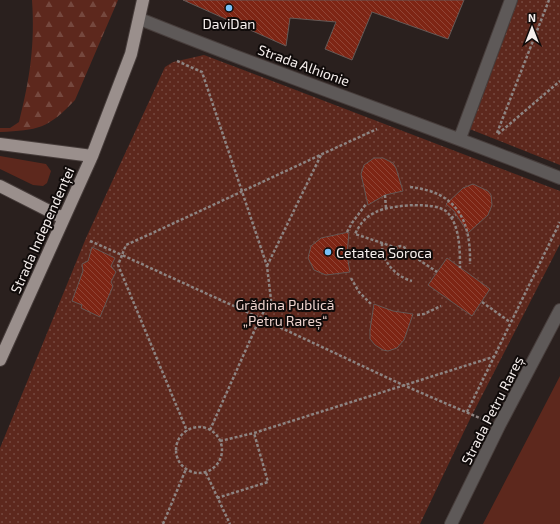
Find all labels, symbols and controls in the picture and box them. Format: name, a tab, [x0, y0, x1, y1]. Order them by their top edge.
marker: DaviDan	[224, 3, 234, 13]
north arrow	[512, 8, 552, 48]
text: N	[528, 11, 536, 24]
place label: DaviDan	[203, 15, 256, 32]
street label: Strada Alhionie	[256, 41, 352, 89]
street label: Strada Independenței	[7, 164, 78, 296]
place label: Cetatea Soroca	[336, 244, 432, 261]
marker: Cetatea Soroca	[323, 247, 333, 257]
park label: Grădina Publică „Petru Rareș“	[236, 296, 334, 330]
street label: Strada Petru Rareș	[457, 353, 528, 468]

